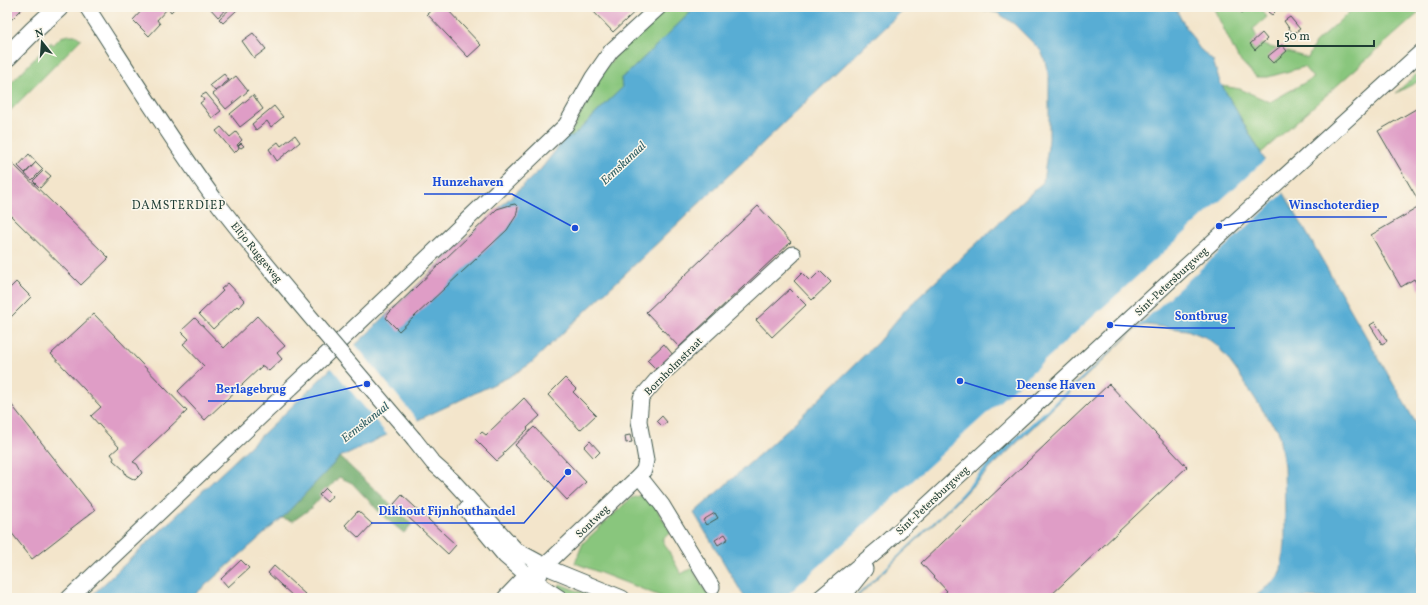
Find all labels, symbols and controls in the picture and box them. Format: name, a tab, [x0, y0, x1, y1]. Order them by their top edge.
north arrow	[22, 22, 62, 62]
scale bar	[1278, 22, 1374, 48]
text: N	[33, 26, 46, 42]
text: 50 m	[1284, 29, 1310, 45]
water label: Eemskanaal	[597, 138, 650, 189]
callout: Hunzehaven	[424, 170, 512, 194]
text: Hunzehaven	[432, 175, 504, 191]
callout: Winschoterdiep	[1280, 193, 1387, 217]
district label: DAMSTERDIEP	[132, 198, 226, 214]
text: Winschoterdiep	[1289, 198, 1380, 214]
street label: Eltjo Ruggeweg	[227, 219, 285, 287]
street label: Sint-Petersburgweg	[1132, 244, 1212, 320]
callout: Sontbrug	[1167, 304, 1235, 328]
text: Sontbrug	[1175, 309, 1228, 325]
street label: Bornholmstraat	[642, 334, 707, 400]
callout: Deense Haven	[1008, 372, 1104, 396]
callout: Berlagebrug	[208, 377, 294, 401]
text: Deense Haven	[1016, 378, 1096, 394]
text: Berlagebrug	[216, 382, 286, 398]
water label: Eemskanaal	[338, 399, 393, 447]
street label: Sint-Petersburgweg	[893, 463, 973, 539]
callout: Dikhout Fijnhouthandel	[371, 499, 524, 523]
street label: Sontweg	[573, 502, 613, 542]
text: Dikhout Fijnhouthandel	[378, 504, 516, 520]

